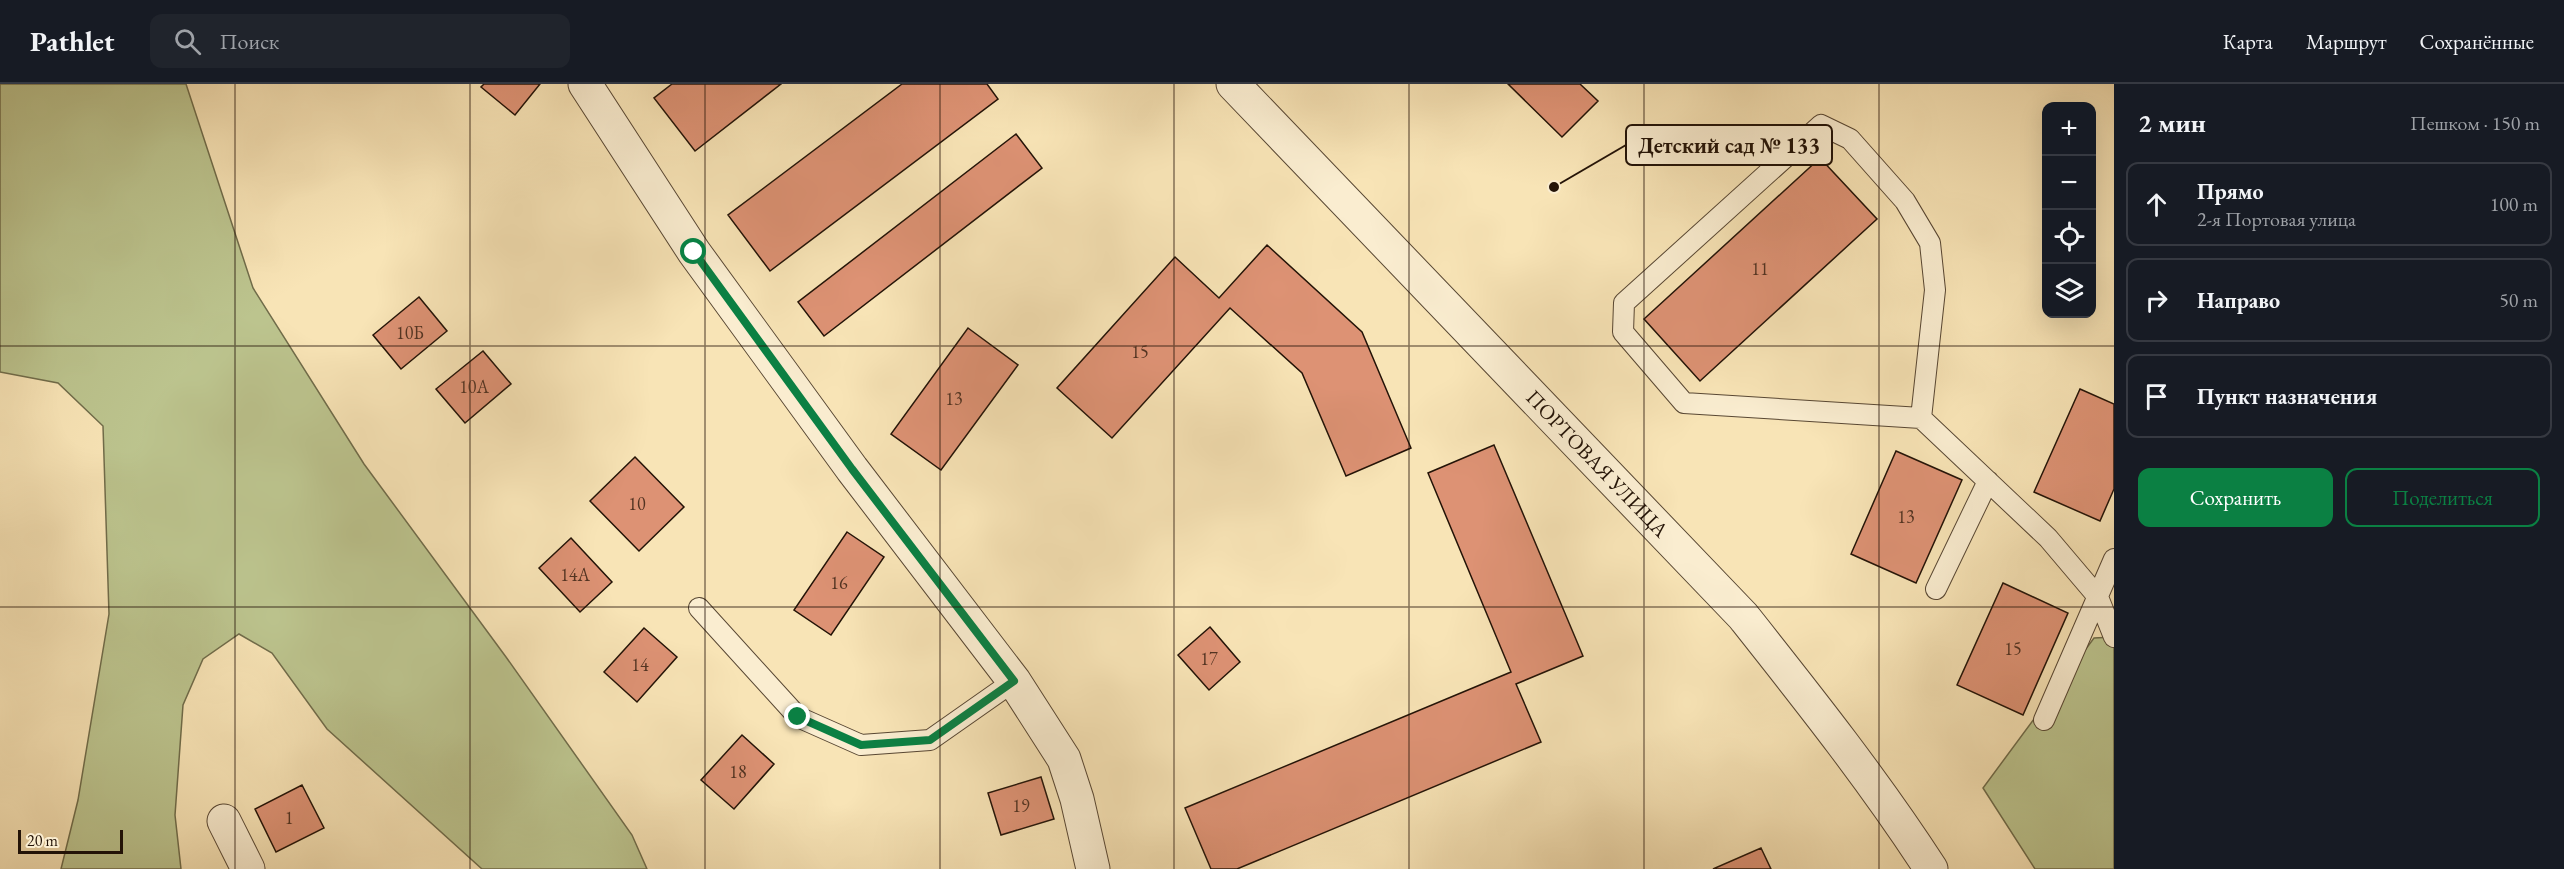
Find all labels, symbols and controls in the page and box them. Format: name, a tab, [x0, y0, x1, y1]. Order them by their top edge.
search box	[150, 14, 570, 68]
text: Pathlet	[30, 23, 114, 59]
icon: search	[171, 25, 204, 58]
text: Поиск	[219, 27, 279, 56]
text: Карта	[2223, 28, 2273, 55]
text: Маршрут	[2306, 28, 2387, 55]
text: Сохранённые	[2420, 28, 2534, 55]
map controls	[2042, 102, 2096, 318]
button: +	[2042, 102, 2096, 156]
text: 2 мин	[2138, 106, 2206, 140]
text: Пешком · 150 m	[2410, 110, 2540, 136]
callout: Детский сад № 133	[1626, 125, 1832, 165]
text: Детский сад № 133	[1638, 131, 1820, 160]
button: −	[2042, 156, 2096, 210]
text: Прямо	[2197, 177, 2264, 206]
icon: ahead	[2140, 188, 2173, 221]
text: 100 m	[2490, 191, 2538, 217]
text: 2-я Портовая улица	[2197, 206, 2356, 232]
button: locate	[2042, 210, 2096, 264]
route start	[680, 238, 706, 264]
house number: 11	[1751, 257, 1769, 280]
button: layers	[2042, 264, 2096, 318]
icon: right	[2140, 284, 2173, 317]
text: Направо	[2197, 286, 2280, 315]
text: 50 m	[2499, 287, 2538, 313]
house number: 10Б	[396, 321, 424, 344]
house number: 15	[1131, 340, 1149, 363]
house number: 10А	[459, 375, 489, 398]
icon: arrive	[2140, 380, 2173, 413]
text: Пункт назначения	[2197, 382, 2377, 411]
street label: ПОРТОВАЯ УЛИЦА	[1520, 384, 1675, 543]
house number: 13	[945, 387, 963, 410]
button: Сохранить	[2138, 468, 2333, 527]
button: Поделиться	[2345, 468, 2540, 527]
house number: 10	[628, 492, 646, 515]
house number: 13	[1897, 505, 1915, 528]
house number: 14А	[560, 563, 590, 586]
house number: 16	[830, 571, 848, 594]
house number: 15	[2004, 637, 2022, 660]
house number: 17	[1200, 647, 1218, 670]
house number: 14	[631, 653, 649, 676]
route end	[784, 703, 810, 729]
house number: 18	[729, 760, 747, 783]
house number: 19	[1012, 794, 1030, 817]
house number: 1	[285, 806, 293, 829]
scale bar	[18, 827, 123, 854]
text: 20 m	[27, 830, 58, 851]

